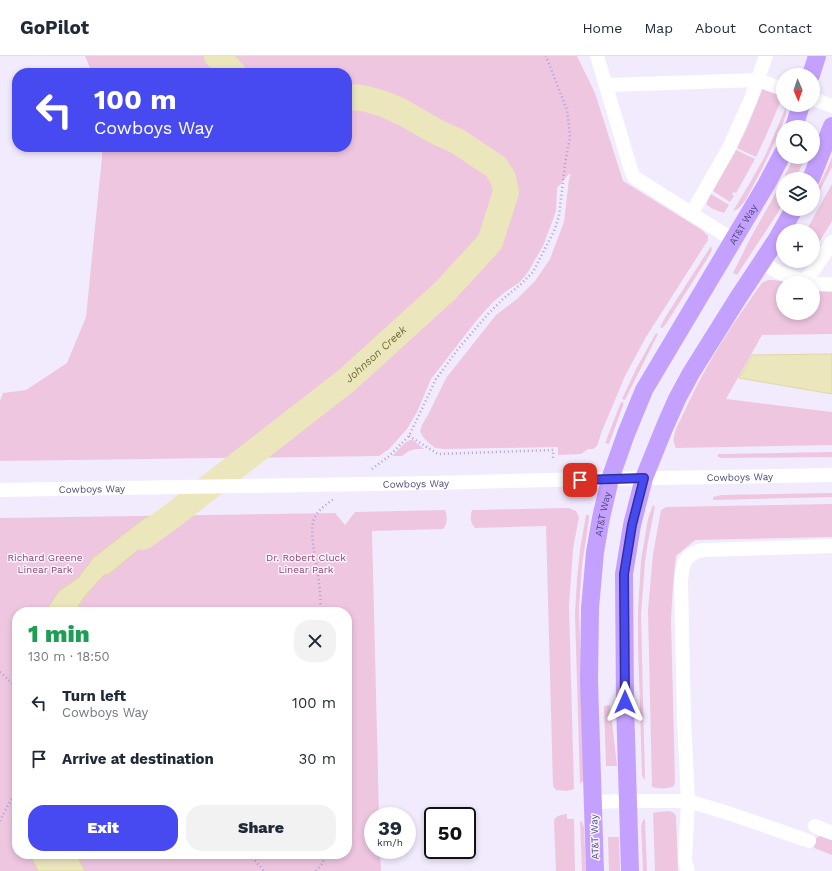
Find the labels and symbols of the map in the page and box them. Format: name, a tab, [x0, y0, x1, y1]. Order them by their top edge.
north arrow	[776, 68, 820, 112]
street label: AT&T Way	[727, 202, 760, 247]
water label: Johnson Creek	[343, 323, 410, 386]
pin	[563, 463, 597, 497]
street label: Cowboys Way	[707, 471, 774, 483]
street label: Cowboys Way	[383, 478, 450, 490]
street label: Cowboys Way	[59, 483, 126, 495]
street label: AT&T Way	[593, 490, 613, 537]
park label: Richard Greene Linear Park	[8, 552, 83, 575]
park label: Dr. Robert Cluck Linear Park	[266, 552, 346, 575]
position arrow	[604, 681, 646, 723]
speed limit sign: 50	[424, 807, 476, 859]
street label: AT&T Way	[588, 813, 601, 860]

